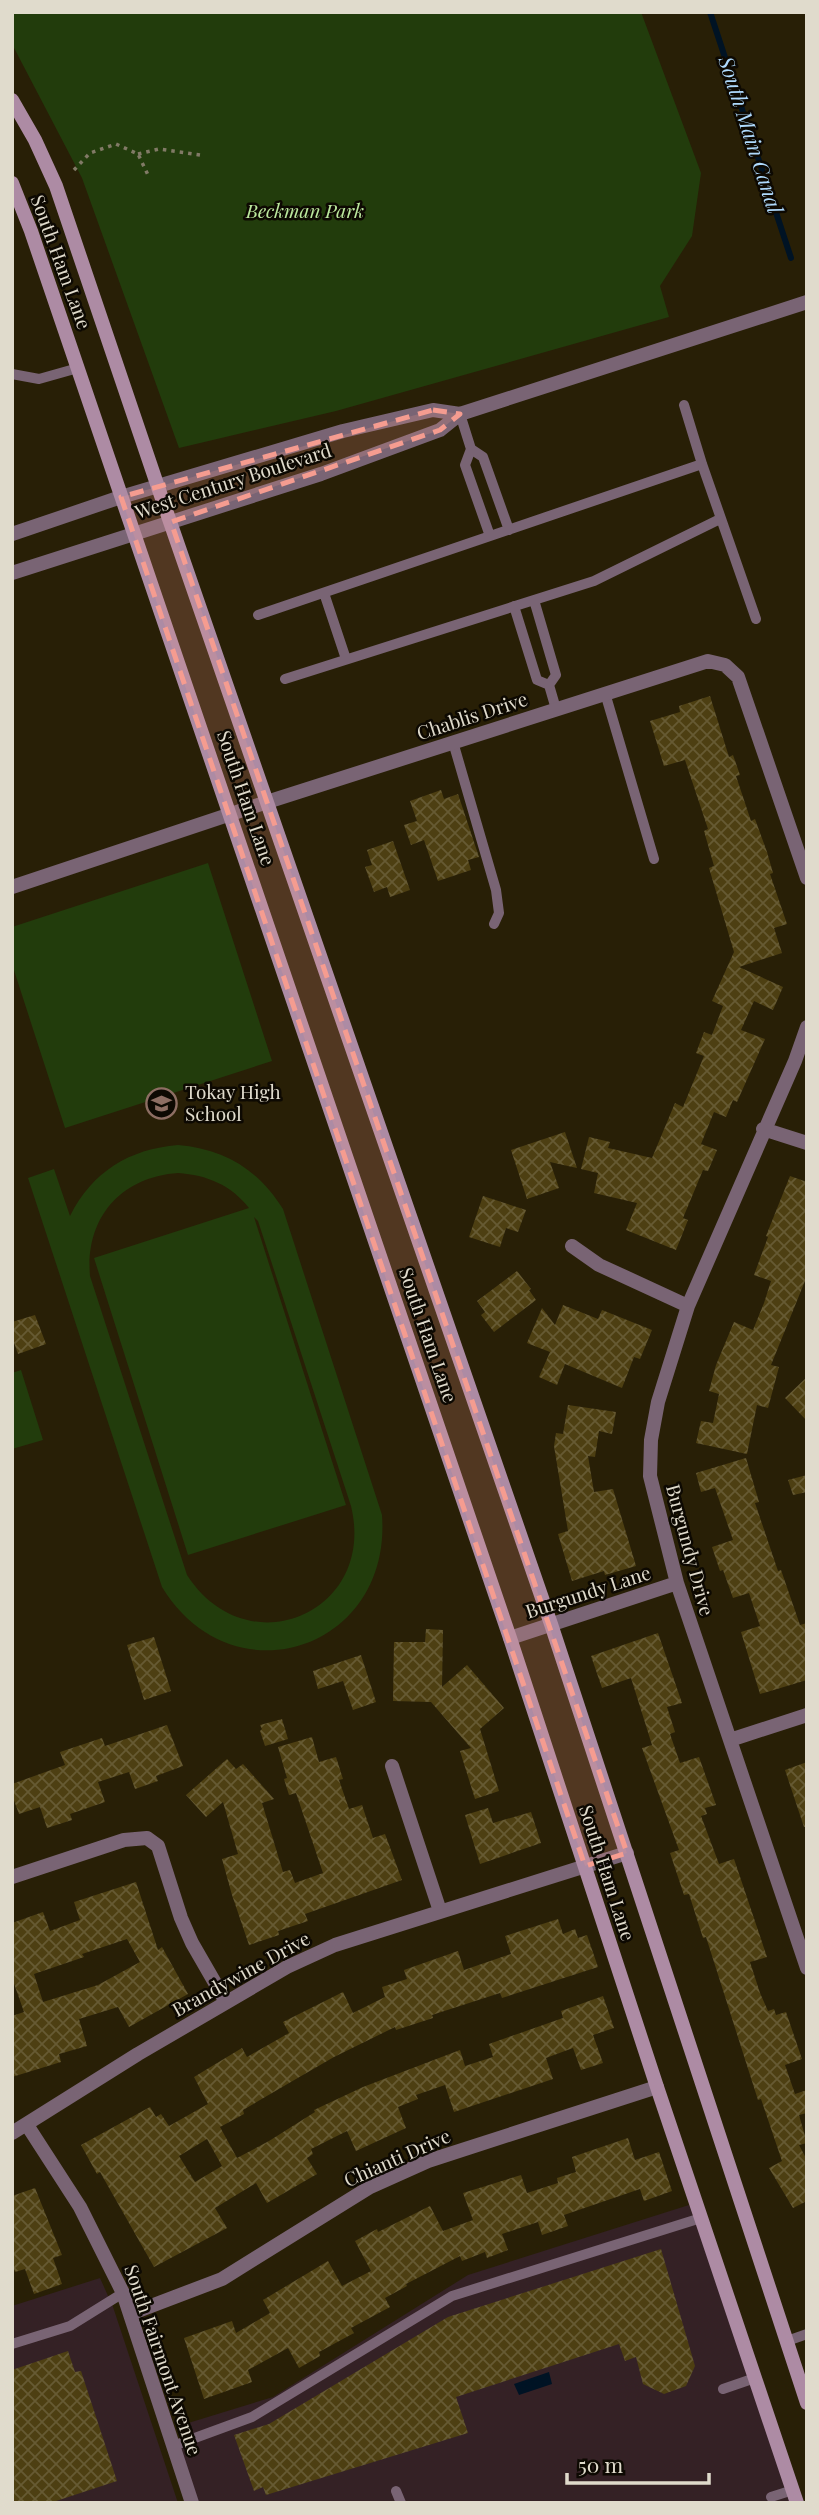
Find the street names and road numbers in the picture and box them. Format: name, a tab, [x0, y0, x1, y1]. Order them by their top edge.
street label: South Ham Lane	[26, 191, 98, 332]
street label: West Century Boulevard	[130, 436, 334, 524]
street label: Chablis Drive	[413, 685, 530, 745]
street label: South Ham Lane	[212, 727, 282, 869]
street label: South Ham Lane	[394, 1264, 464, 1406]
street label: Burgundy Drive	[661, 1481, 721, 1618]
street label: Burgundy Lane	[522, 1559, 654, 1624]
street label: South Ham Lane	[574, 1801, 642, 1944]
street label: Brandywine Drive	[167, 1924, 314, 2022]
street label: Chianti Drive	[339, 2122, 454, 2192]
street label: South Fairmont Avenue	[119, 2261, 209, 2459]

